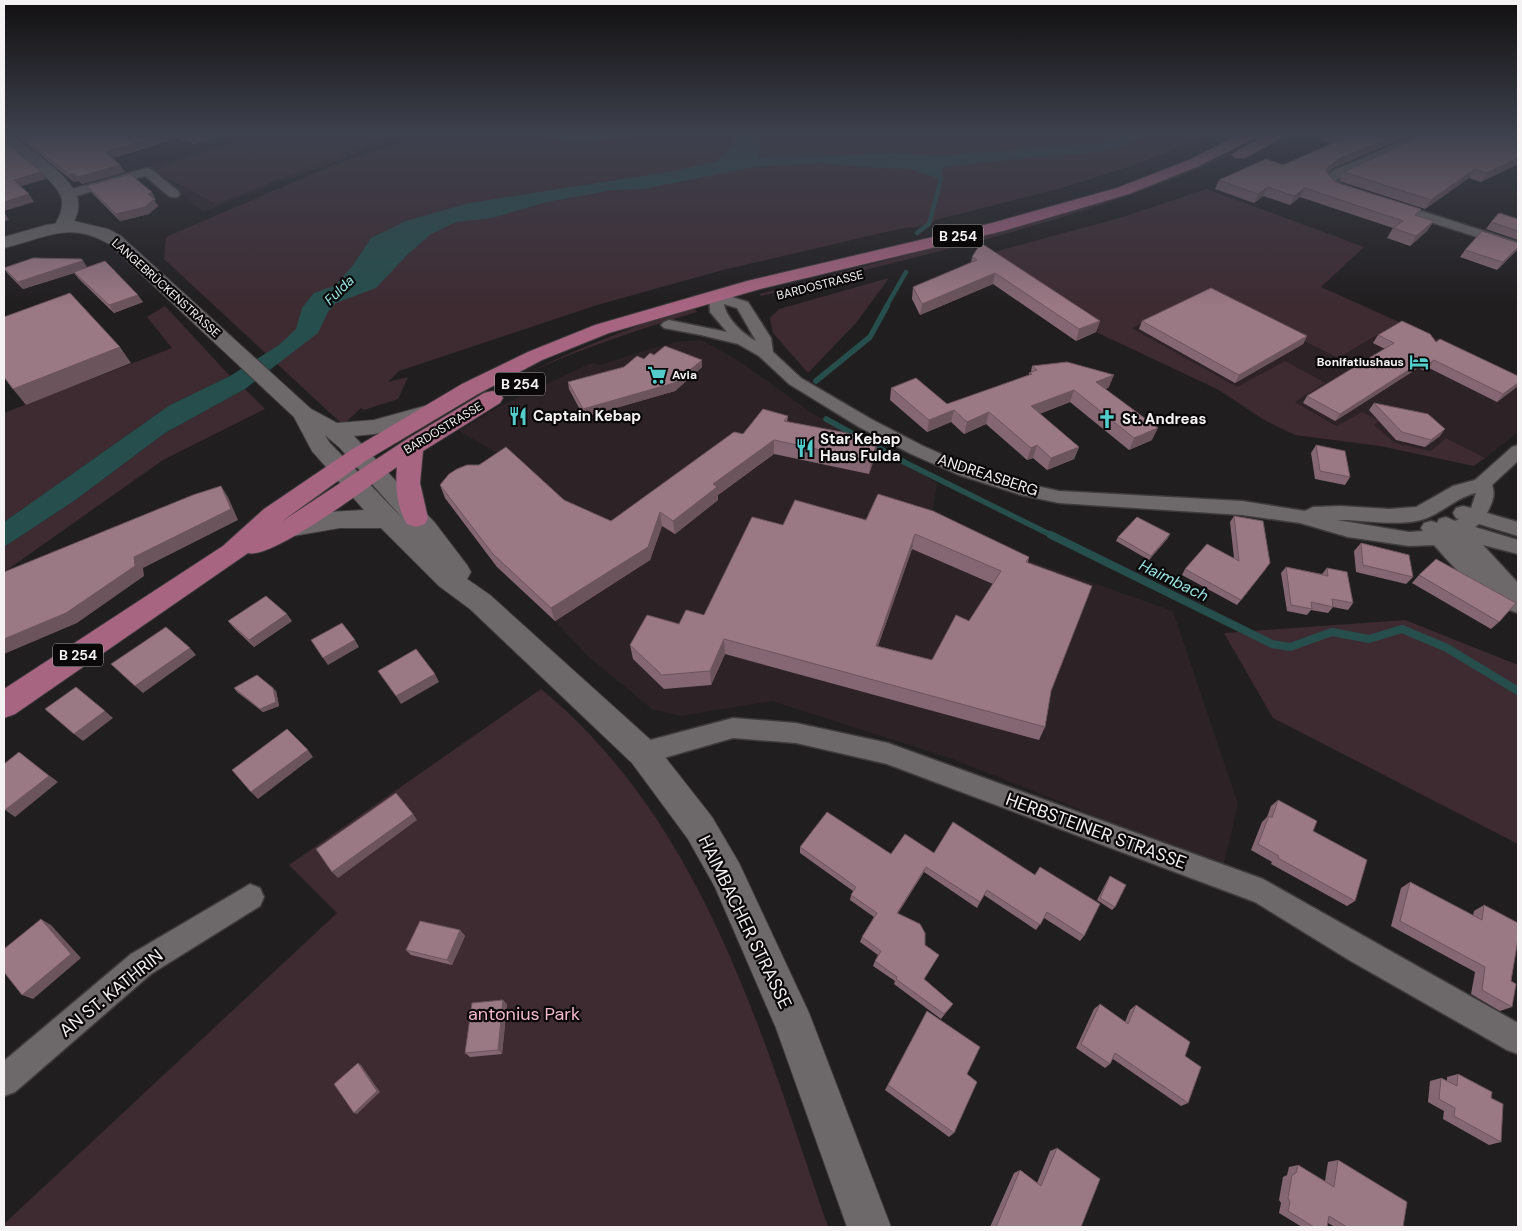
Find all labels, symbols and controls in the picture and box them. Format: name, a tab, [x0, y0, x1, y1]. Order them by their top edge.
road number: B 254	[933, 225, 983, 248]
street label: LANGEBRÜCKENSTRASSE	[108, 235, 224, 341]
street label: BARDOSTRASSE	[775, 266, 865, 304]
water label: Fulda	[320, 271, 358, 309]
hotel icon: Bonifatiushaus	[1408, 351, 1430, 373]
place label: Bonifatiushaus	[1317, 354, 1404, 370]
supermarket icon: Avia	[646, 364, 668, 386]
place label: Avia	[672, 367, 697, 383]
road number: B 254	[495, 372, 545, 396]
street label: BARDOSTRASSE	[401, 398, 485, 458]
restaurant icon: Captain Kebap	[507, 405, 529, 427]
place label: Captain Kebap	[533, 406, 641, 426]
church icon: St. Andreas	[1096, 408, 1118, 430]
place label: St. Andreas	[1122, 409, 1206, 429]
place label: Star Kebap Haus Fulda	[820, 429, 901, 466]
restaurant icon: Star Kebap Haus Fulda	[794, 437, 816, 459]
street label: ANDREASBERG	[935, 449, 1041, 501]
water label: Haimbach	[1136, 555, 1212, 606]
road number: B 254	[53, 644, 103, 666]
street label: HERBSTEINER STRASSE	[1002, 787, 1190, 875]
street label: HAIMBACHER STRASSE	[693, 831, 797, 1013]
street label: AN ST. KATHRIN	[54, 944, 168, 1042]
park label: antonius Park	[468, 1002, 580, 1026]

